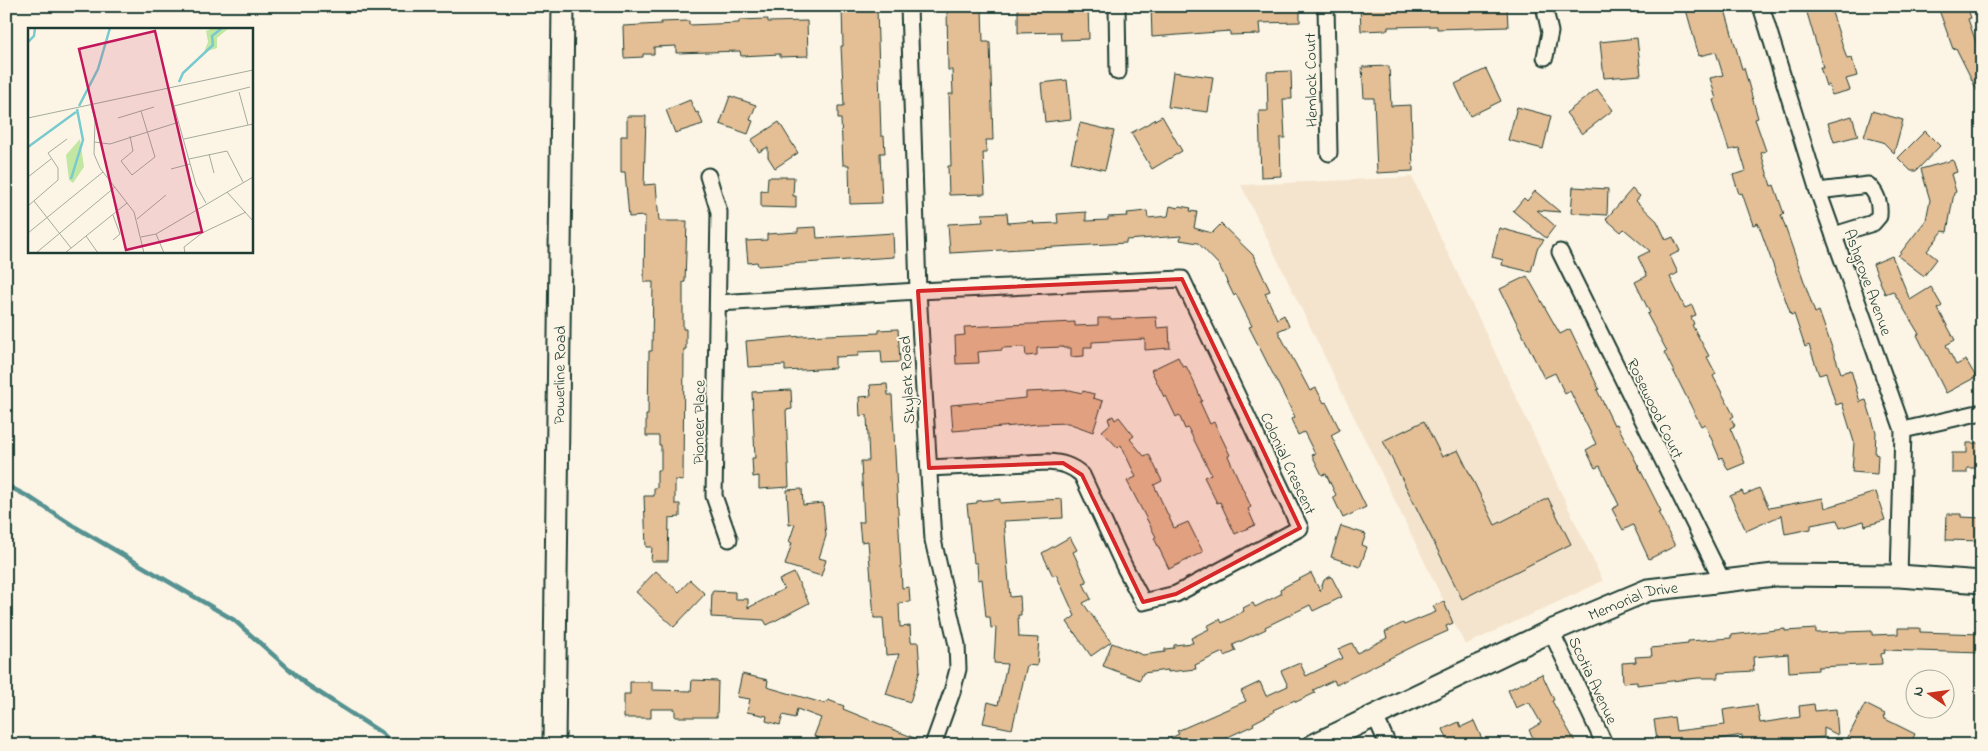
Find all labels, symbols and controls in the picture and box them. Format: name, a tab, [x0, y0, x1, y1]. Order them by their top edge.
inset map	[28, 28, 252, 252]
street label: Hemlock Court	[1299, 32, 1325, 127]
street label: Ashgrove Avenue	[1837, 226, 1898, 340]
street label: Powerline Road	[548, 326, 573, 425]
street label: Skylark Road	[894, 335, 922, 425]
street label: Rosewood Court	[1620, 355, 1689, 464]
street label: Pioneer Place	[687, 379, 713, 465]
street label: Colonial Crescent	[1253, 409, 1322, 519]
street label: Memorial Drive	[1585, 576, 1680, 628]
street label: Scotia Avenue	[1561, 633, 1623, 729]
north arrow	[1906, 668, 1956, 718]
text: N	[1908, 684, 1930, 698]

